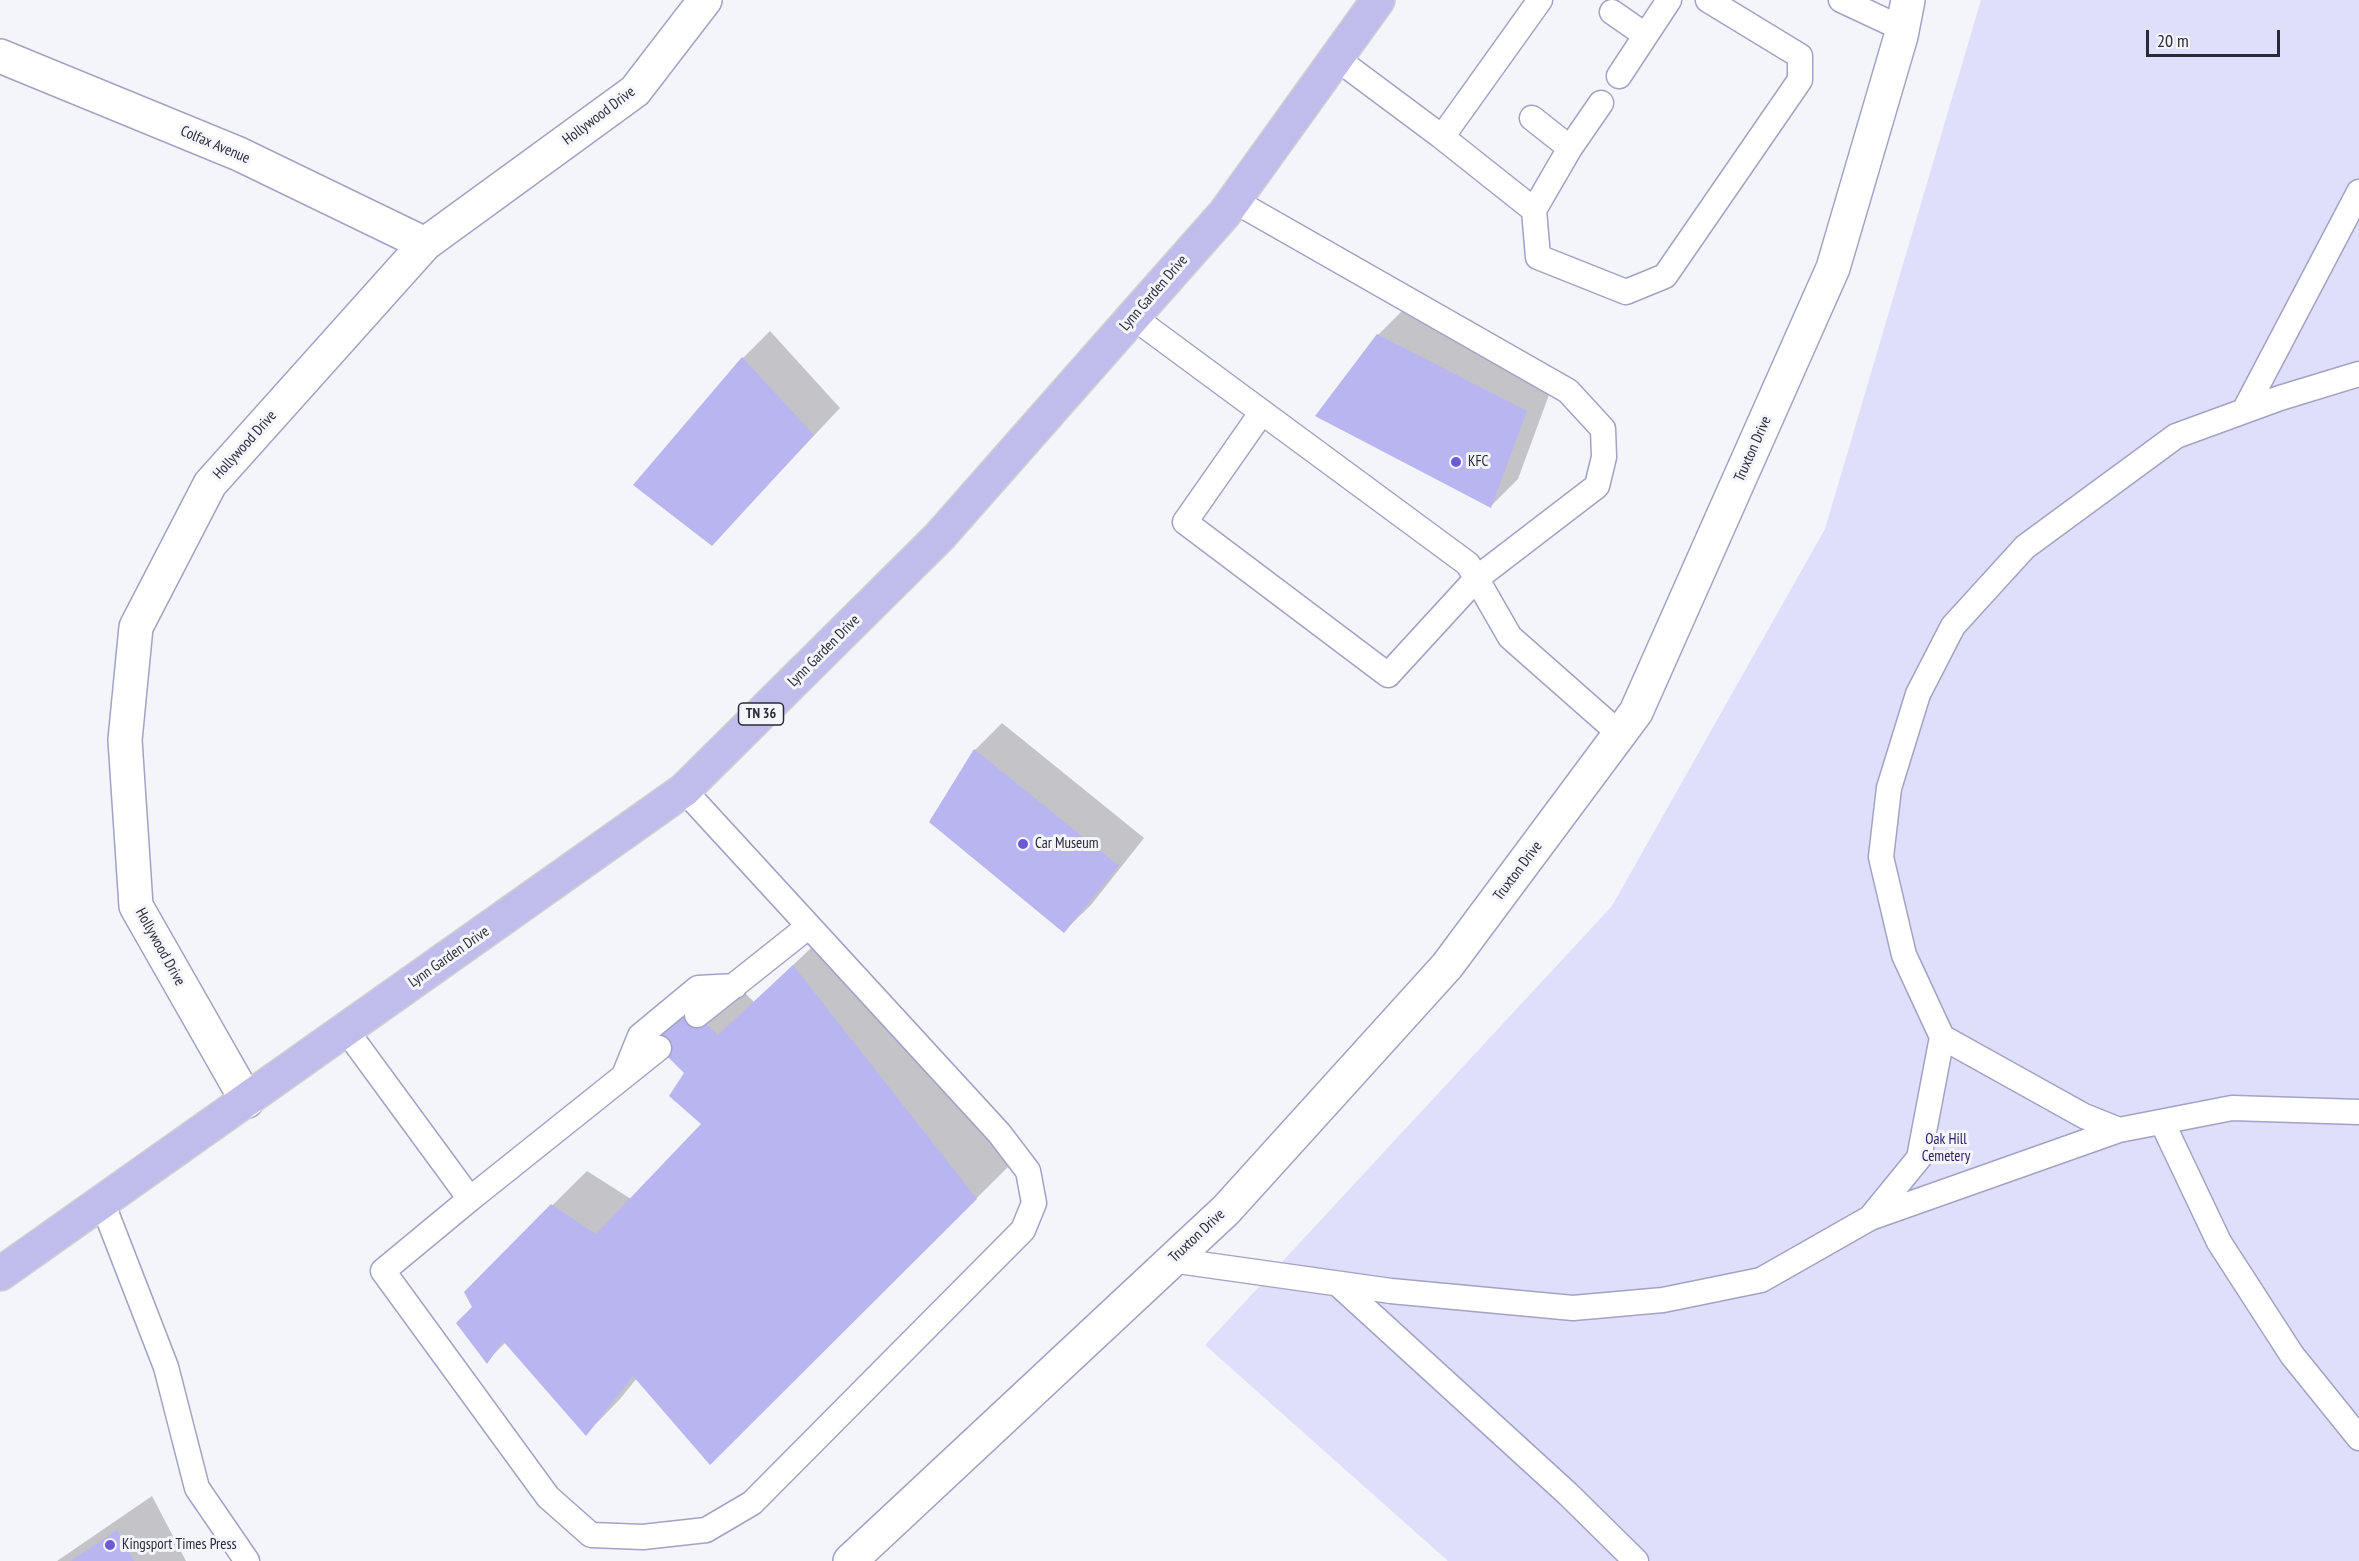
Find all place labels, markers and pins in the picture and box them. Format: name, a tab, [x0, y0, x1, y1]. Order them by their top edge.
place label: KFC	[1468, 453, 1488, 471]
marker: KFC	[1449, 455, 1463, 469]
place label: Car Museum	[1035, 835, 1099, 853]
marker: Car Museum	[1016, 837, 1030, 851]
place label: Kingsport Times Press	[122, 1536, 237, 1554]
marker: Kingsport Times Press	[103, 1538, 117, 1552]

